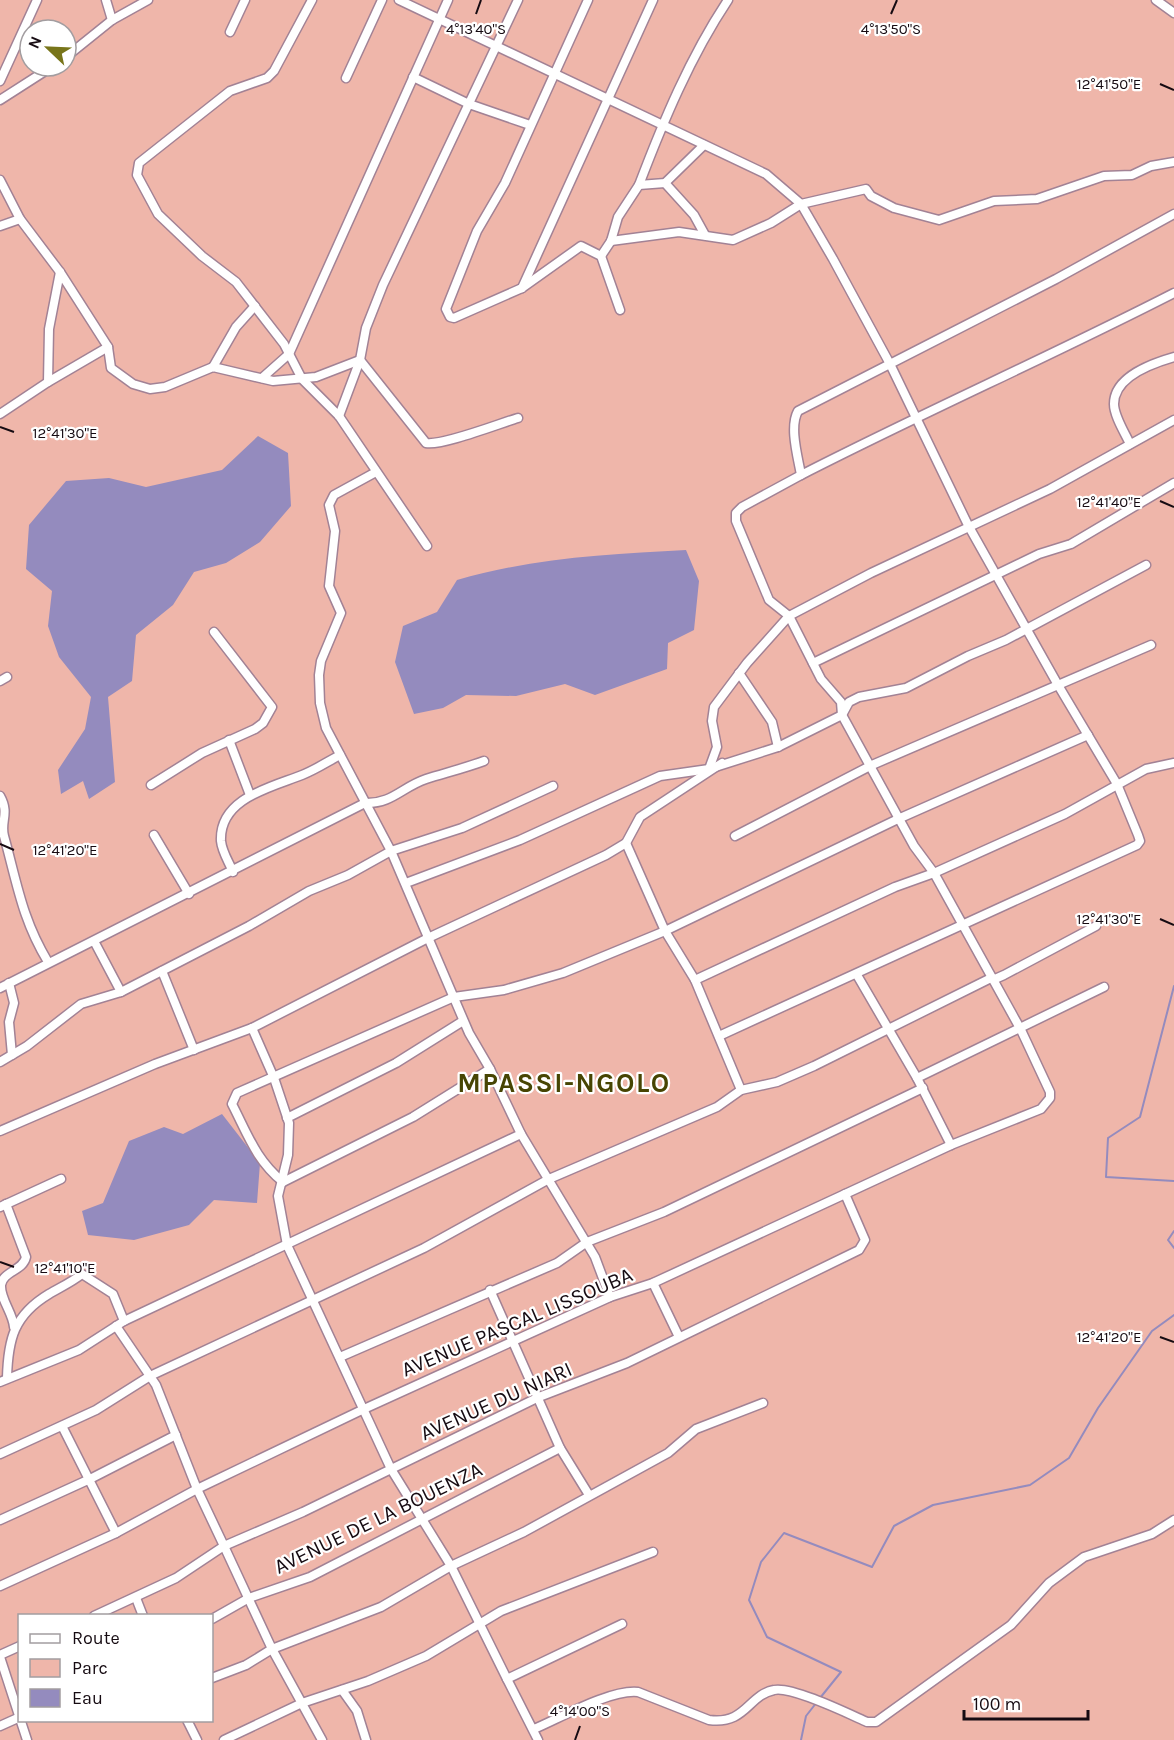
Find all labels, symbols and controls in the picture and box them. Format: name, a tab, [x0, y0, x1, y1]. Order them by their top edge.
north arrow	[18, 18, 78, 78]
text: 4°13'40"S	[446, 20, 506, 38]
text: 4°13'50"S	[861, 20, 921, 38]
text: N	[24, 33, 46, 51]
text: 12°41'50"E	[1077, 75, 1141, 93]
text: 12°41'30"E	[33, 424, 97, 442]
text: 12°41'40"E	[1077, 493, 1141, 511]
text: 12°41'20"E	[33, 841, 97, 859]
text: 12°41'30"E	[1077, 910, 1141, 928]
district label: MPASSI-NGOLO	[457, 1067, 671, 1099]
text: 12°41'10"E	[35, 1259, 95, 1277]
street label: AVENUE PASCAL LISSOUBA	[398, 1262, 636, 1382]
text: 12°41'20"E	[1077, 1328, 1141, 1346]
street label: AVENUE DU NIARI	[416, 1357, 576, 1445]
street label: AVENUE DE LA BOUENZA	[270, 1457, 486, 1579]
legend	[18, 1614, 213, 1722]
text: Route	[72, 1627, 120, 1649]
text: Parc	[72, 1657, 108, 1679]
scale bar	[964, 1683, 1088, 1721]
text: Eau	[72, 1687, 103, 1709]
text: 100 m	[973, 1693, 1021, 1715]
text: 4°14'00"S	[550, 1702, 610, 1720]

